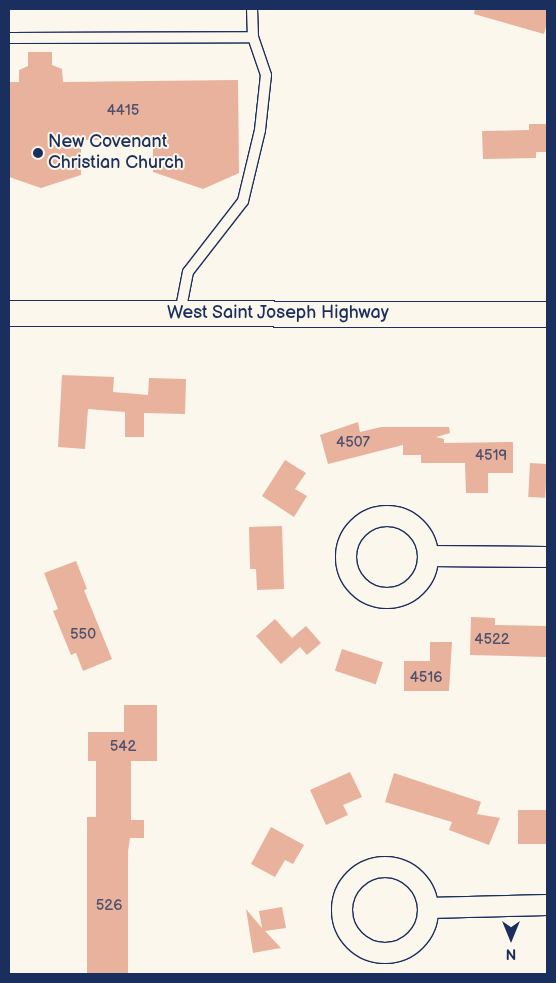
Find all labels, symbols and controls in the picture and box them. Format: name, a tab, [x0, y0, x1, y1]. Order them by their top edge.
house number: 4415	[107, 102, 139, 120]
place label: New Covenant Christian Church	[48, 132, 184, 174]
marker: New Covenant Christian Church	[32, 147, 44, 159]
street label: West Saint Joseph Highway	[166, 302, 390, 324]
house number: 4507	[336, 434, 370, 452]
house number: 4519	[475, 447, 507, 465]
house number: 550	[70, 626, 96, 644]
house number: 4522	[474, 631, 510, 649]
house number: 4516	[410, 669, 442, 687]
house number: 542	[110, 738, 136, 756]
house number: 526	[96, 897, 122, 915]
north arrow	[486, 913, 536, 963]
text: N	[506, 945, 516, 962]

